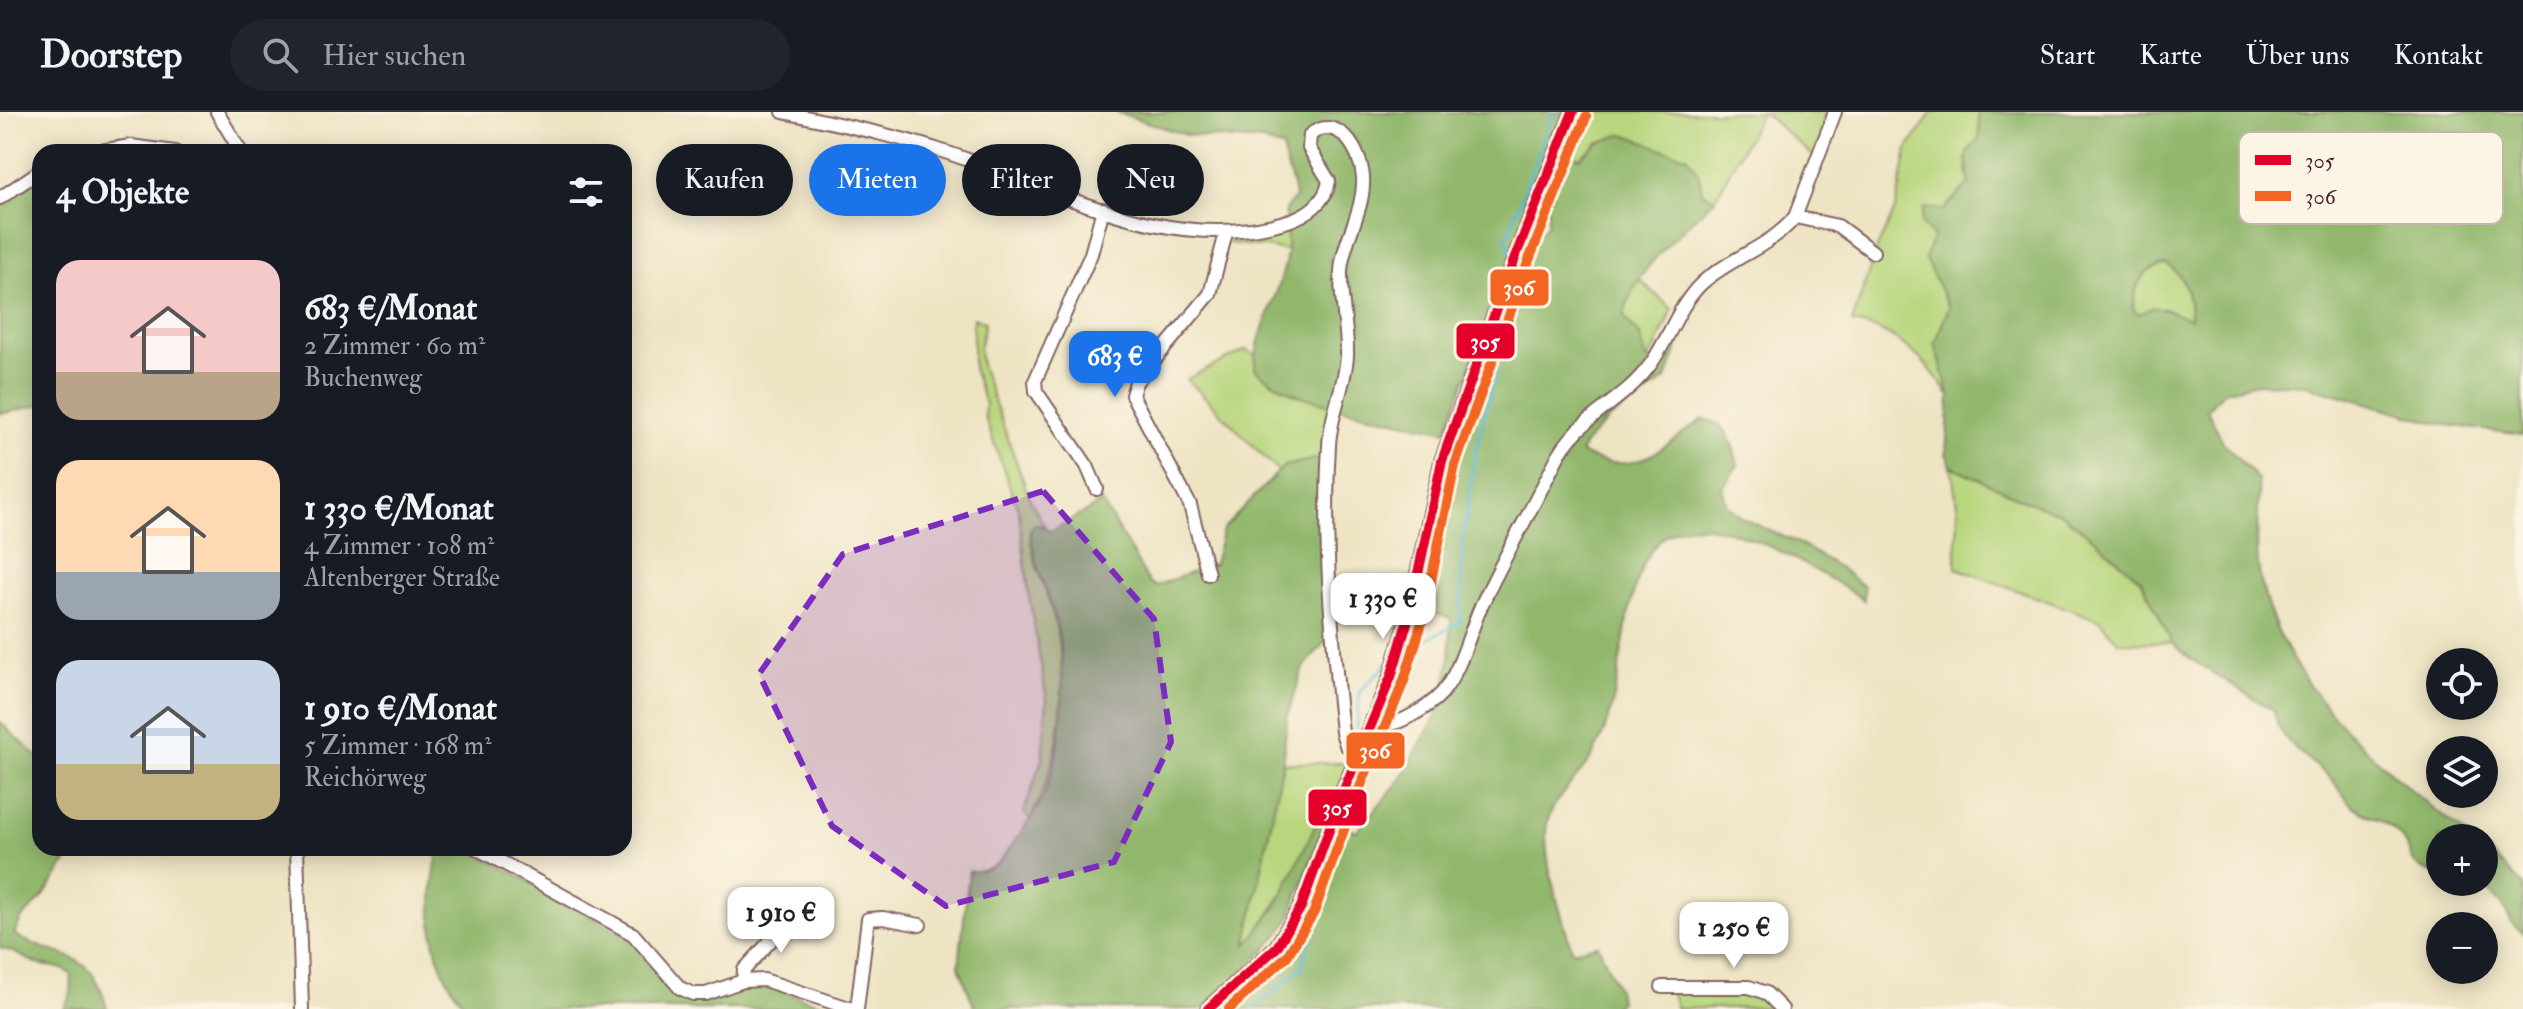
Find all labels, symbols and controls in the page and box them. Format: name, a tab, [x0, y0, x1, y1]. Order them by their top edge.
search box	[230, 19, 790, 91]
text: Doorstep	[40, 31, 182, 79]
icon: search	[258, 33, 302, 77]
text: Hier suchen	[322, 37, 466, 74]
text: Start	[2040, 38, 2095, 73]
text: Karte	[2139, 38, 2202, 73]
text: Über uns	[2246, 38, 2349, 73]
text: Kontakt	[2393, 38, 2483, 73]
legend	[2239, 132, 2503, 224]
chip: Kaufen	[656, 144, 793, 216]
chip: Mieten	[809, 144, 946, 216]
chip: Filter	[962, 144, 1081, 216]
chip: Neu	[1097, 144, 1204, 216]
text: 305	[2305, 147, 2335, 175]
icon: filters	[564, 170, 608, 214]
text: 4 Objekte	[56, 171, 189, 214]
text: 306	[2305, 183, 2338, 211]
line badge: 306	[1489, 268, 1550, 307]
text: 306	[1504, 274, 1536, 302]
text: 683 €/Monat	[304, 287, 477, 330]
icon: home	[120, 292, 216, 388]
line badge: 305	[1455, 322, 1516, 360]
text: 305	[1470, 328, 1500, 356]
text: 2 Zimmer · 60 m²	[304, 330, 485, 362]
pin: 683 €	[1059, 331, 1171, 399]
text: 683 €	[1087, 341, 1143, 373]
text: Buchenweg	[304, 362, 422, 394]
text: 1 330 €/Monat	[304, 487, 494, 530]
icon: home	[120, 492, 216, 588]
text: 4 Zimmer · 108 m²	[304, 530, 494, 562]
text: Altenberger Straße	[304, 562, 500, 594]
pin: 1 330 €	[1309, 573, 1457, 641]
text: 1 330 €	[1349, 583, 1417, 615]
map controls	[2426, 648, 2498, 984]
button: locate	[2426, 648, 2498, 720]
text: 1 910 €/Monat	[304, 687, 497, 730]
icon: home	[120, 692, 216, 788]
text: 5 Zimmer · 168 m²	[304, 730, 492, 762]
line badge: 306	[1345, 731, 1406, 770]
button: layers	[2426, 736, 2498, 808]
text: 306	[1360, 737, 1392, 765]
text: Reichörweg	[304, 762, 426, 794]
line badge: 305	[1307, 788, 1368, 827]
text: 305	[1322, 794, 1352, 822]
button: +	[2426, 824, 2498, 896]
pin: 1 910 €	[707, 887, 855, 955]
text: 1 910 €	[745, 897, 817, 929]
pin: 1 250 €	[1660, 902, 1808, 970]
text: 1 250 €	[1697, 912, 1771, 944]
button: −	[2426, 912, 2498, 984]

